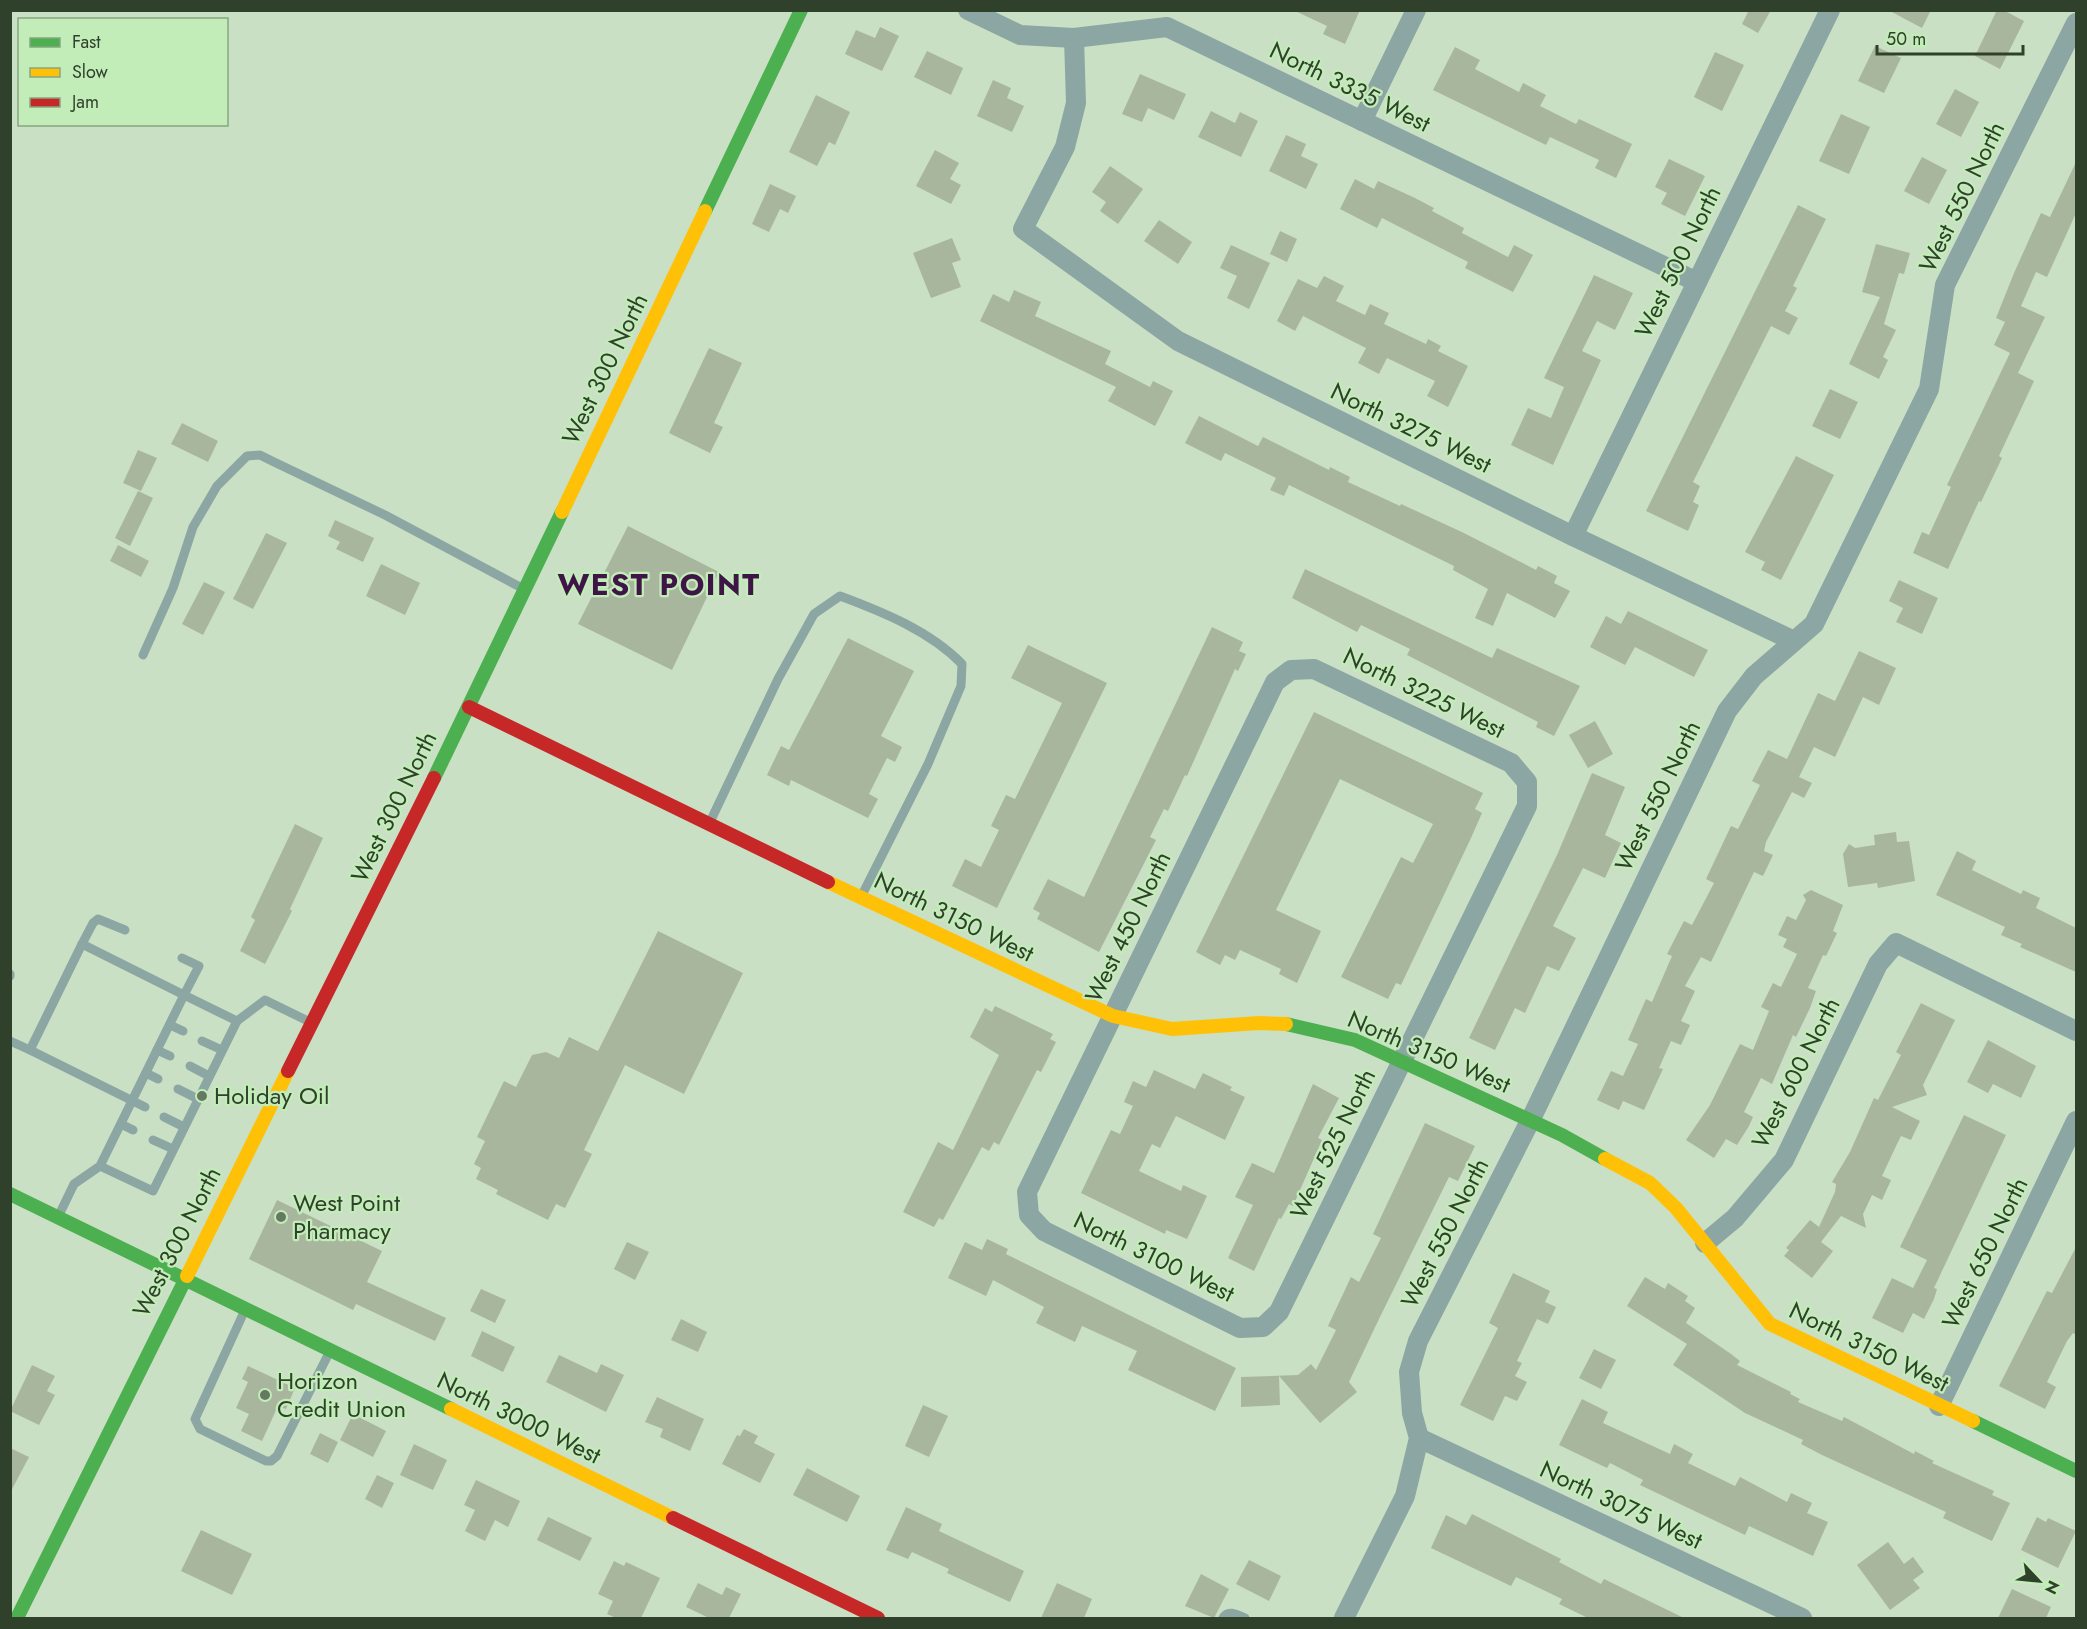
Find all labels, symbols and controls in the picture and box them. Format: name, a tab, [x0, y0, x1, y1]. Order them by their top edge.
legend	[18, 18, 228, 126]
scale bar	[1877, 18, 2022, 56]
text: 50 m	[1886, 26, 1926, 52]
text: Fast	[72, 29, 101, 55]
street label: North 3335 West	[1264, 32, 1437, 141]
text: Slow	[72, 59, 109, 85]
text: Jam	[70, 89, 99, 115]
street label: West 550 North	[1910, 115, 2013, 278]
street label: West 500 North	[1626, 180, 1729, 343]
street label: West 300 North	[553, 287, 656, 450]
street label: North 3275 West	[1325, 373, 1498, 482]
district label: WEST POINT	[557, 563, 761, 606]
street label: North 3225 West	[1337, 638, 1511, 747]
street label: West 550 North	[1606, 714, 1709, 877]
street label: West 300 North	[342, 725, 445, 888]
street label: West 450 North	[1076, 845, 1179, 1008]
street label: North 3150 West	[868, 863, 1040, 971]
street label: West 600 North	[1743, 991, 1849, 1154]
street label: North 3150 West	[1342, 1001, 1516, 1102]
street label: West 525 North	[1281, 1063, 1384, 1225]
place label: Holiday Oil	[214, 1078, 330, 1113]
marker: Holiday Oil	[195, 1089, 209, 1103]
street label: West 550 North	[1392, 1152, 1497, 1314]
street label: West 300 North	[124, 1161, 229, 1323]
street label: West 650 North	[1933, 1171, 2036, 1334]
place label: West Point Pharmacy	[293, 1185, 400, 1248]
street label: North 3100 West	[1068, 1202, 1241, 1311]
marker: West Point Pharmacy	[274, 1210, 288, 1224]
street label: North 3150 West	[1783, 1293, 1955, 1401]
place label: Horizon Credit Union	[277, 1363, 406, 1426]
street label: North 3000 West	[431, 1363, 607, 1473]
marker: Horizon Credit Union	[258, 1388, 272, 1402]
street label: North 3075 West	[1534, 1452, 1709, 1558]
north arrow	[2009, 1551, 2069, 1611]
text: N	[2039, 1577, 2065, 1598]

